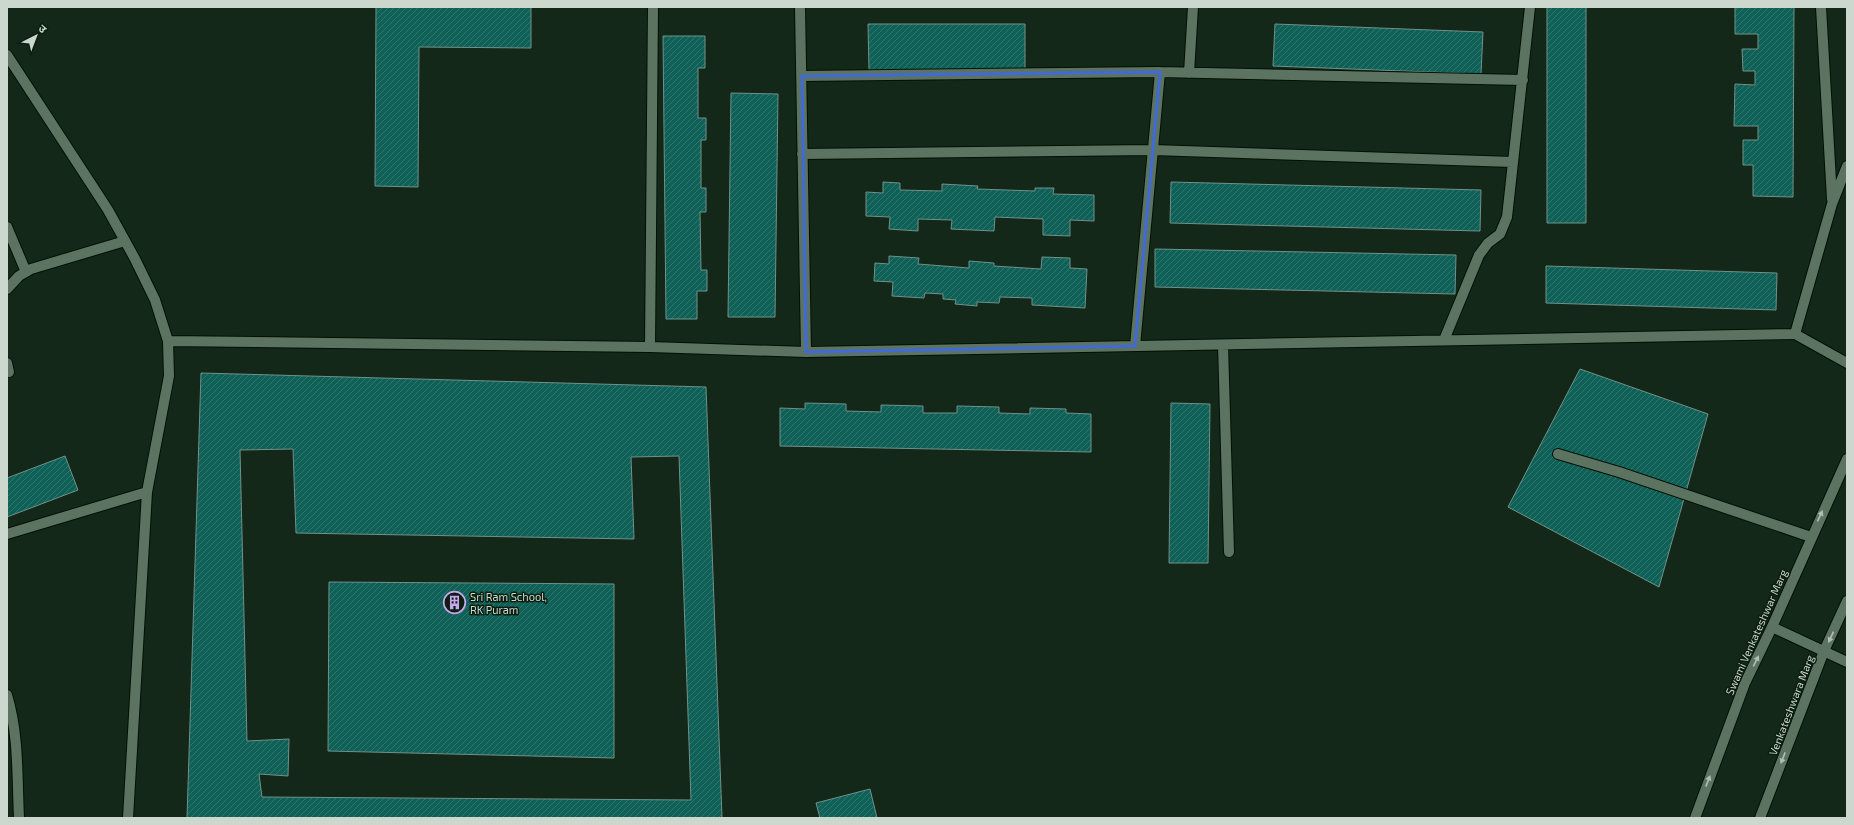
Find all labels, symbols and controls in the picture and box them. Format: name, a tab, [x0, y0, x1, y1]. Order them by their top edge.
north arrow	[16, 16, 56, 56]
text: उ	[36, 21, 50, 36]
one-way arrow	[1817, 511, 1823, 522]
street label: Swami Venkateshwar Marg	[1722, 567, 1790, 697]
building icon: Sri Ram School, RK Puram	[441, 589, 467, 615]
place label: Sri Ram School, RK Puram	[470, 590, 547, 616]
one-way arrow	[1828, 631, 1834, 642]
street label: Venkateshwara Marg	[1766, 653, 1816, 757]
one-way arrow	[1753, 655, 1759, 666]
one-way arrow	[1780, 752, 1786, 764]
one-way arrow	[1706, 775, 1712, 787]

